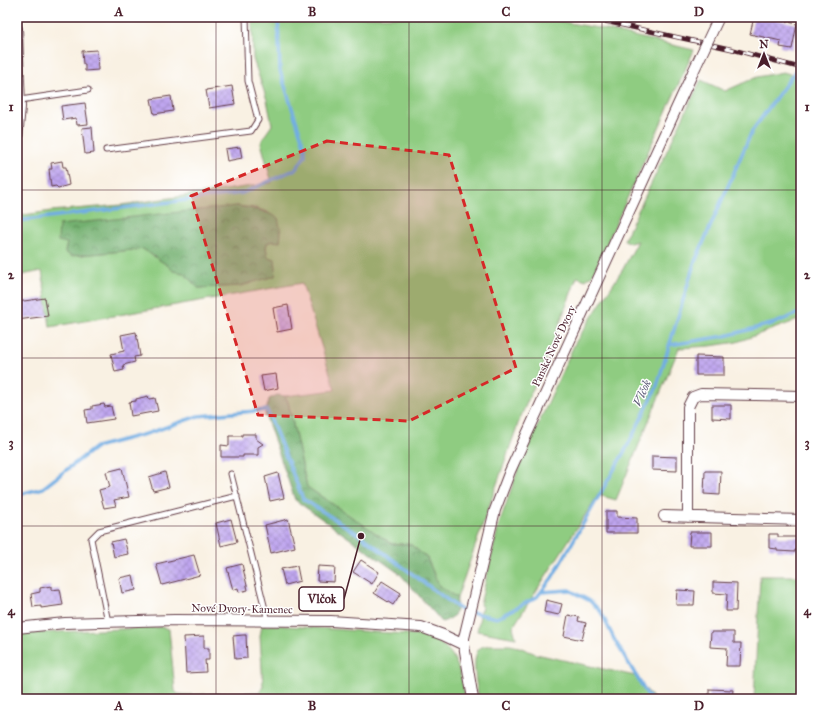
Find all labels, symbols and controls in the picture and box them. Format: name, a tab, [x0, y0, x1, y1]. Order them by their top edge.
text: A	[114, 4, 124, 20]
text: B	[308, 4, 317, 20]
text: C	[502, 4, 511, 20]
text: D	[694, 4, 704, 20]
north arrow	[744, 34, 784, 74]
text: N	[759, 38, 769, 51]
text: 1	[8, 99, 14, 115]
text: 1	[804, 99, 810, 115]
text: 2	[8, 267, 15, 283]
text: 2	[804, 267, 811, 283]
street label: Panské Nové Dvory	[529, 303, 579, 389]
water label: Vlčok	[630, 377, 654, 408]
text: 3	[8, 435, 14, 451]
text: 3	[804, 435, 810, 451]
callout: Vlčok	[299, 587, 344, 611]
text: Vlčok	[307, 592, 337, 606]
street label: Nové Dvory-Kamenec	[191, 602, 293, 616]
text: 4	[7, 603, 15, 619]
text: 4	[803, 603, 811, 619]
text: A	[114, 698, 124, 714]
text: B	[308, 698, 317, 714]
text: C	[502, 698, 511, 714]
text: D	[694, 698, 704, 714]

